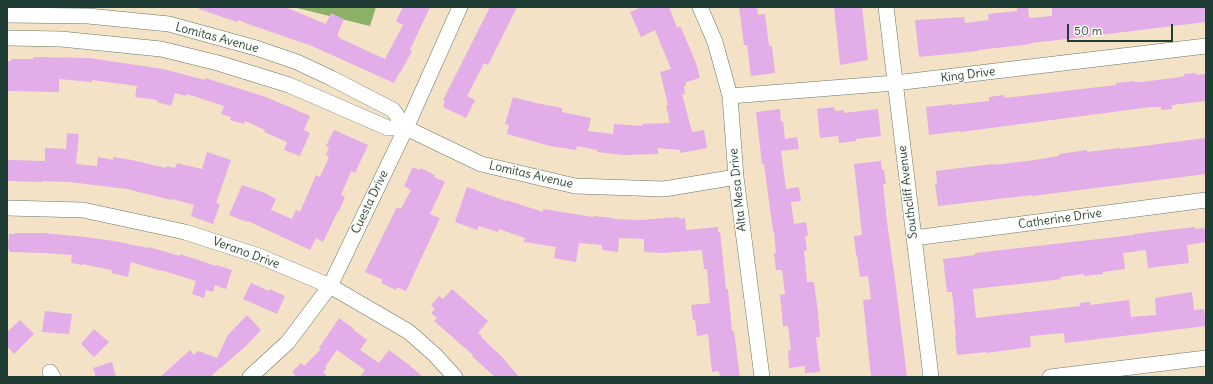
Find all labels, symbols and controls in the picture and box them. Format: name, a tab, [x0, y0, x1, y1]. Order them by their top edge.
scale bar	[1069, 16, 1175, 42]
street label: Lomitas Avenue	[174, 20, 260, 56]
text: 50 m	[1074, 23, 1102, 38]
street label: King Drive	[940, 65, 996, 85]
street label: Southcliff Avenue	[895, 145, 921, 239]
street label: Alta Mesa Drive	[726, 148, 750, 232]
street label: Lomitas Avenue	[488, 158, 574, 192]
street label: Cuesta Drive	[348, 168, 392, 236]
street label: Catherine Drive	[1017, 206, 1103, 232]
street label: Verano Drive	[211, 234, 281, 272]

